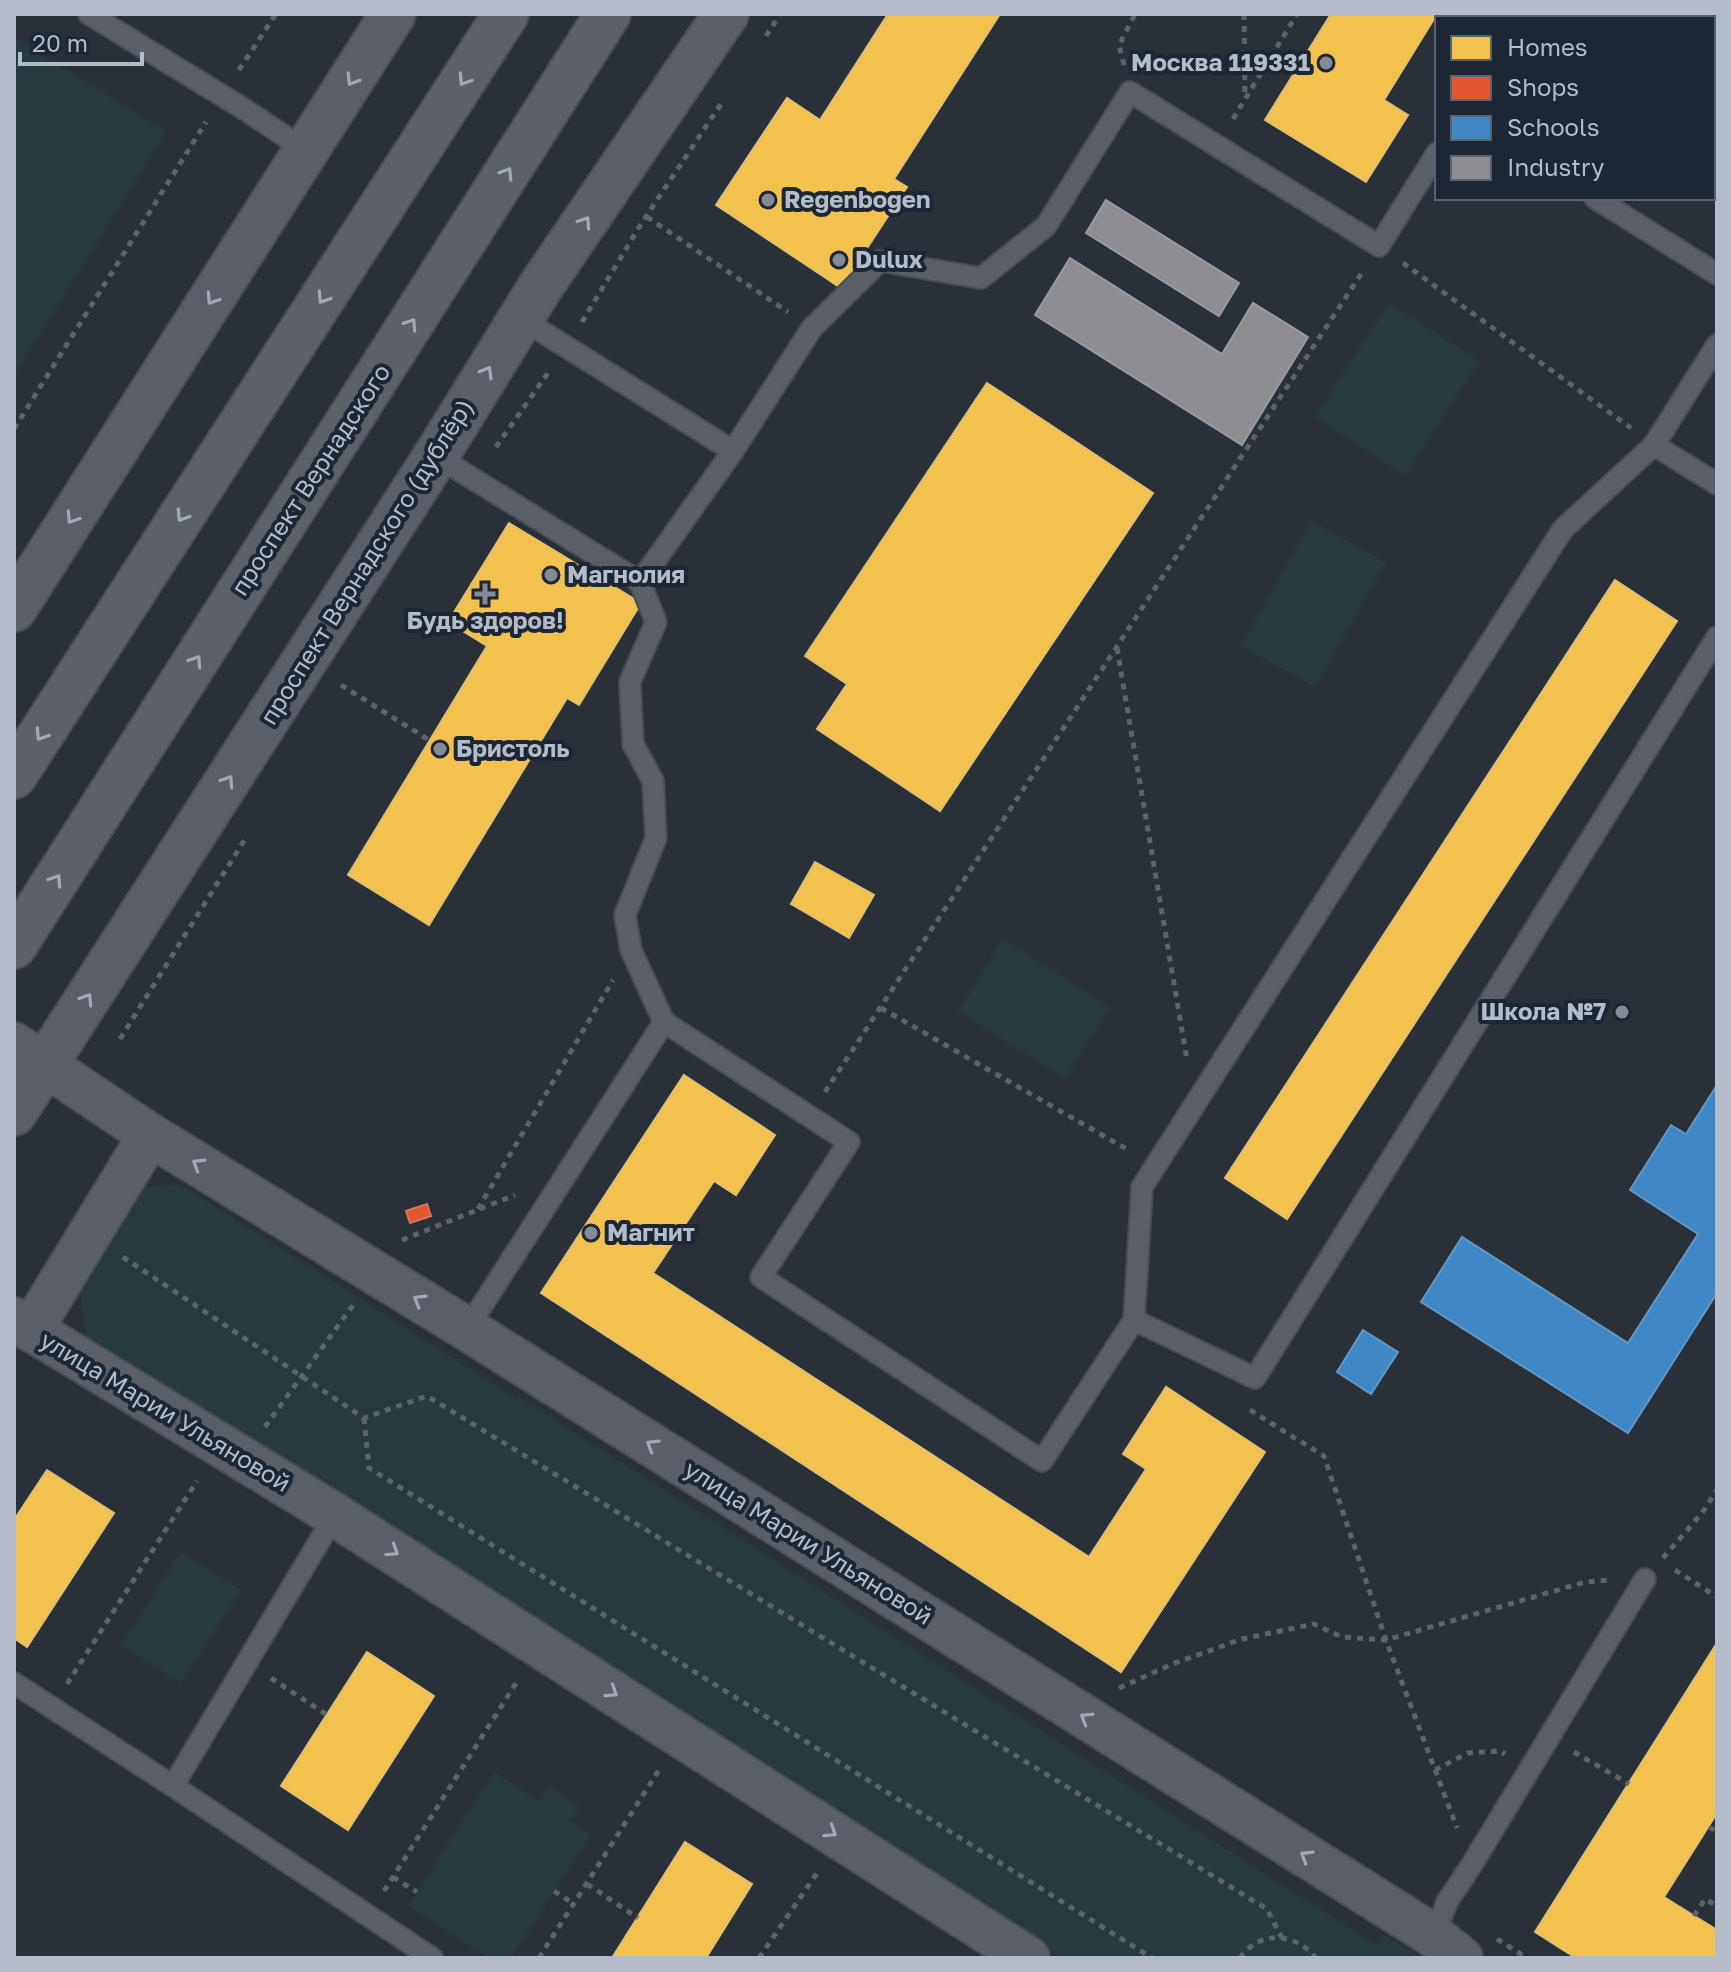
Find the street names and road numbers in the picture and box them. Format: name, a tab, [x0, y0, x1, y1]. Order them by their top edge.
street label: проспект Вернадского	[224, 358, 395, 600]
street label: проспект Вернадского (дублёр)	[253, 393, 478, 729]
street label: улица Марии Ульяновой	[35, 1324, 296, 1497]
street label: улица Марии Ульяновой	[680, 1453, 938, 1630]

